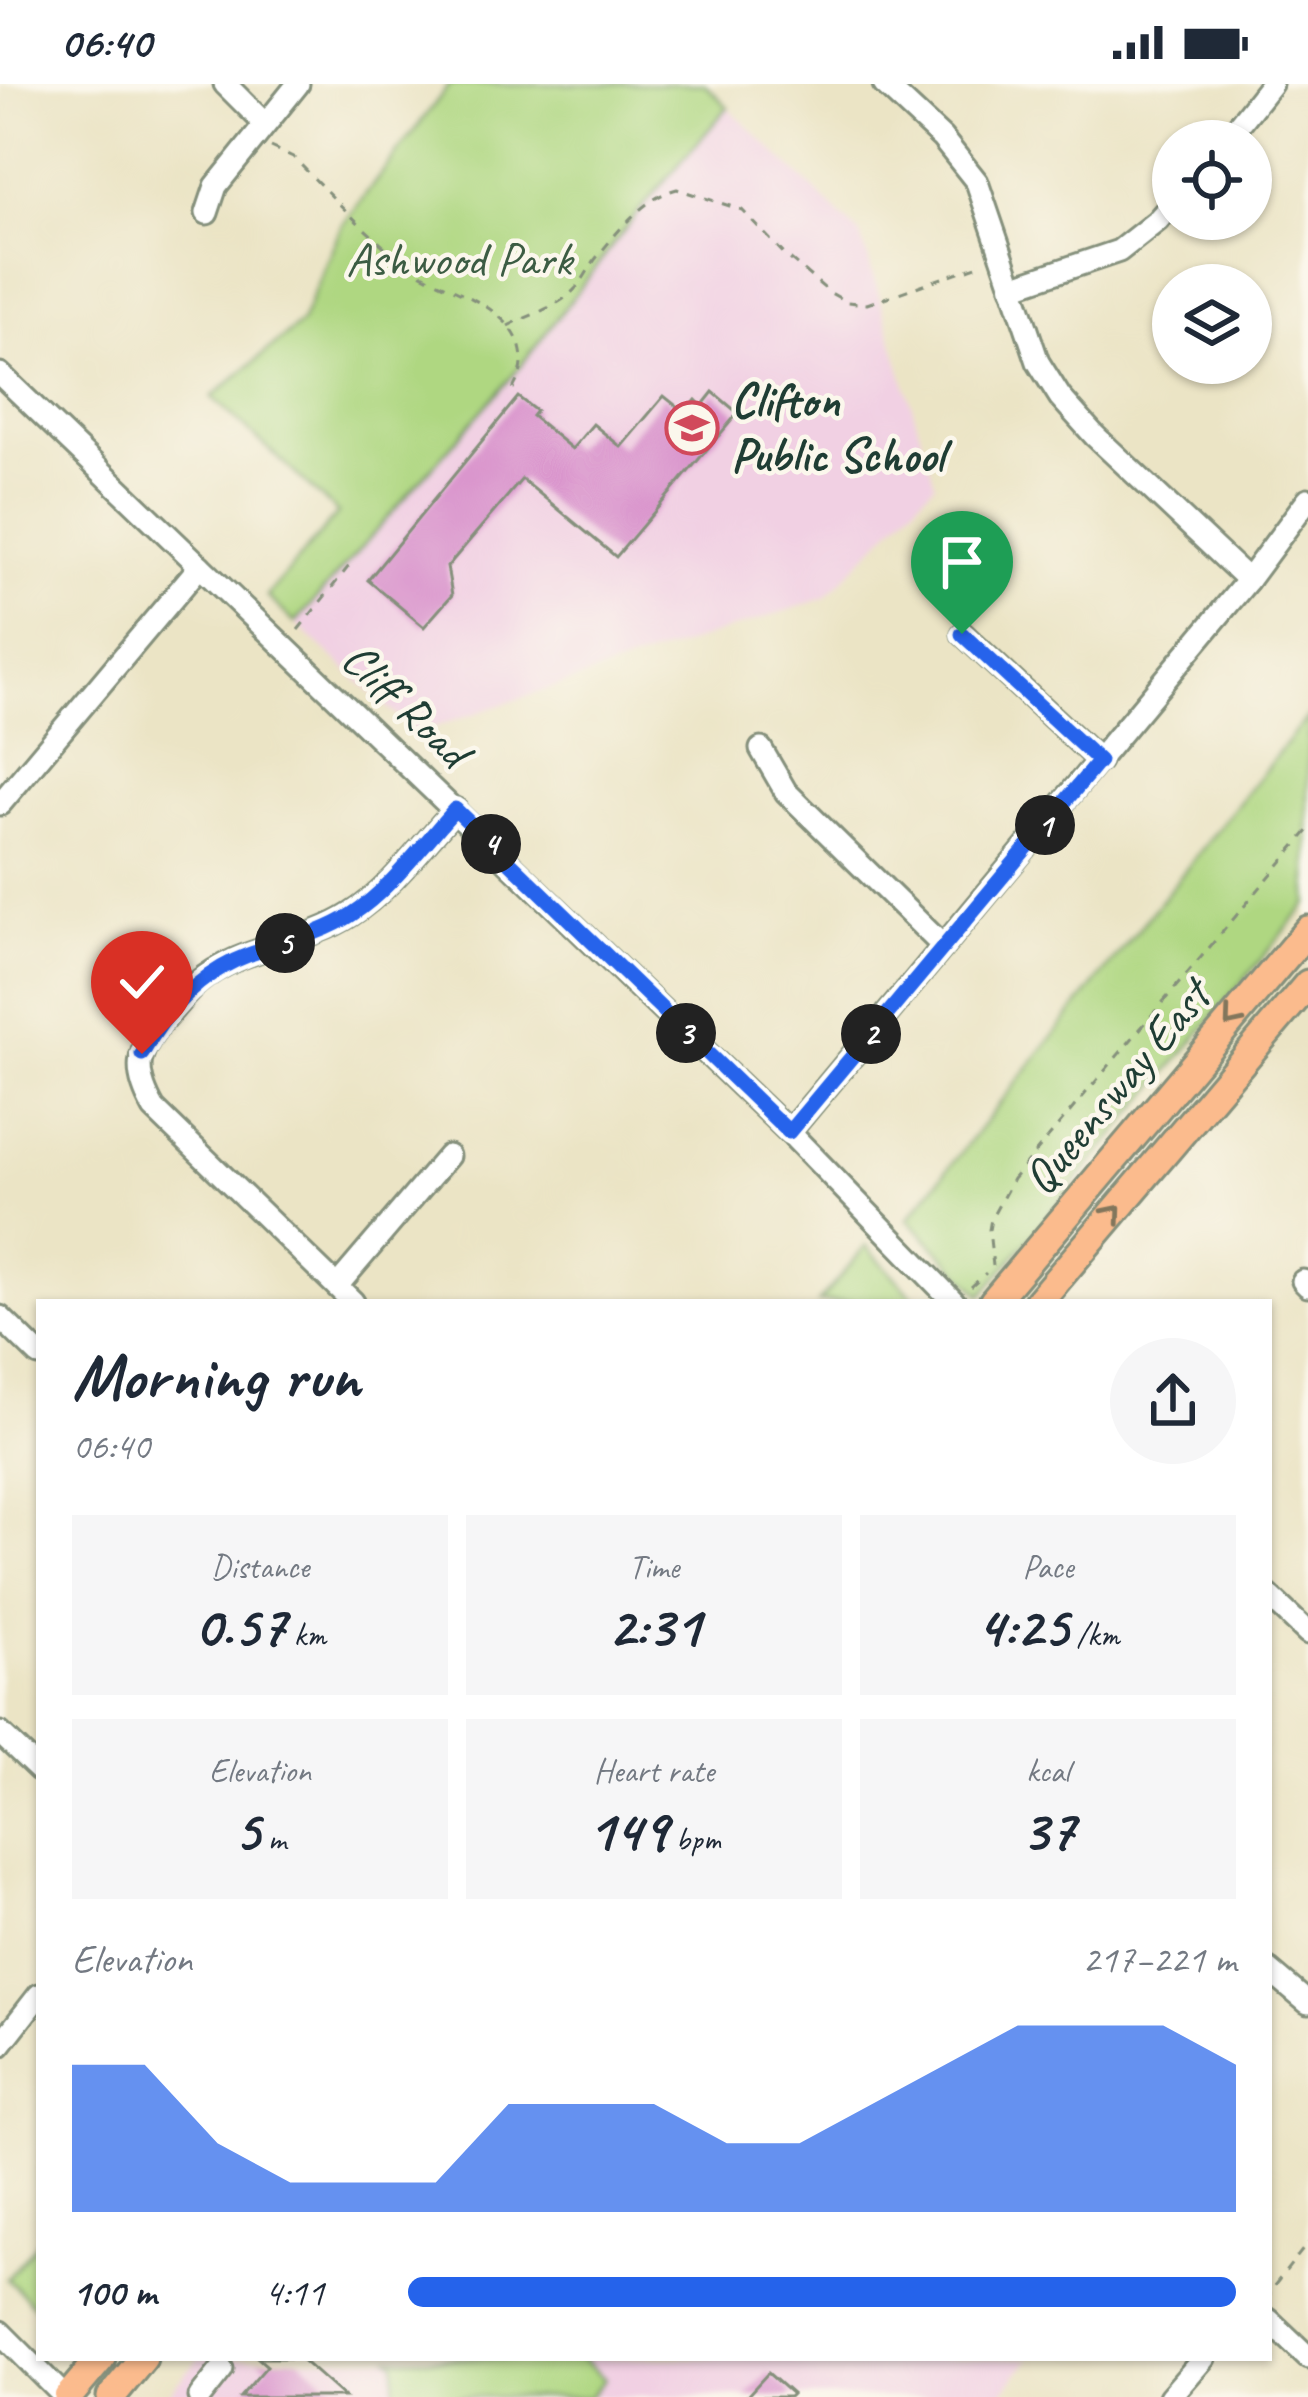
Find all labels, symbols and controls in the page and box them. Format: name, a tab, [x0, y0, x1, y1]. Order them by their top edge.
text: 06:40	[60, 14, 151, 71]
map controls	[1152, 120, 1272, 384]
button: locate	[1152, 120, 1272, 240]
park label: Ashwood Park	[346, 229, 575, 289]
button: layers	[1152, 264, 1272, 384]
place label: Clifton Public School	[731, 370, 953, 485]
school or university icon: Clifton Public School	[664, 400, 720, 456]
pin	[911, 511, 1013, 634]
icon: arrive	[929, 529, 995, 595]
street label: Cliff Road	[329, 629, 488, 784]
pin: 1	[1015, 795, 1075, 855]
text: 1	[1038, 804, 1052, 846]
pin: 4	[461, 814, 521, 874]
text: 4	[484, 823, 498, 865]
pin: 5	[255, 913, 315, 973]
text: 5	[278, 922, 292, 964]
pin	[91, 931, 193, 1054]
icon: check	[109, 949, 175, 1015]
street label: Queensway East	[1009, 963, 1227, 1206]
pin: 3	[656, 1003, 716, 1063]
pin: 2	[841, 1004, 901, 1064]
one-way arrow	[1225, 1005, 1247, 1027]
text: 3	[679, 1012, 693, 1054]
text: 2	[864, 1013, 878, 1055]
one-way arrow	[1099, 1205, 1121, 1227]
text: Morning run	[72, 1335, 360, 1418]
button: share	[1110, 1338, 1236, 1464]
text: 06:40	[72, 1422, 150, 1471]
text: Distance	[211, 1546, 309, 1588]
text: Time	[629, 1546, 679, 1588]
text: Pace	[1023, 1546, 1073, 1588]
text: 0.57	[194, 1588, 286, 1664]
text: 2:31	[608, 1588, 700, 1664]
text: 4:25	[976, 1588, 1068, 1664]
text: km	[286, 1614, 326, 1656]
text: /km	[1068, 1614, 1120, 1656]
text: Elevation	[209, 1750, 311, 1792]
text: Heart rate	[594, 1750, 714, 1792]
text: kcal	[1026, 1750, 1070, 1792]
text: 5	[234, 1792, 260, 1868]
text: 149	[587, 1792, 667, 1868]
text: 37	[1021, 1792, 1075, 1868]
text: m	[260, 1818, 286, 1860]
text: bpm	[667, 1818, 721, 1860]
text: Elevation	[72, 1935, 192, 1984]
text: 217–221 m	[1082, 1935, 1236, 1984]
text: 100 m	[72, 2268, 156, 2317]
text: 4:11	[264, 2268, 324, 2317]

